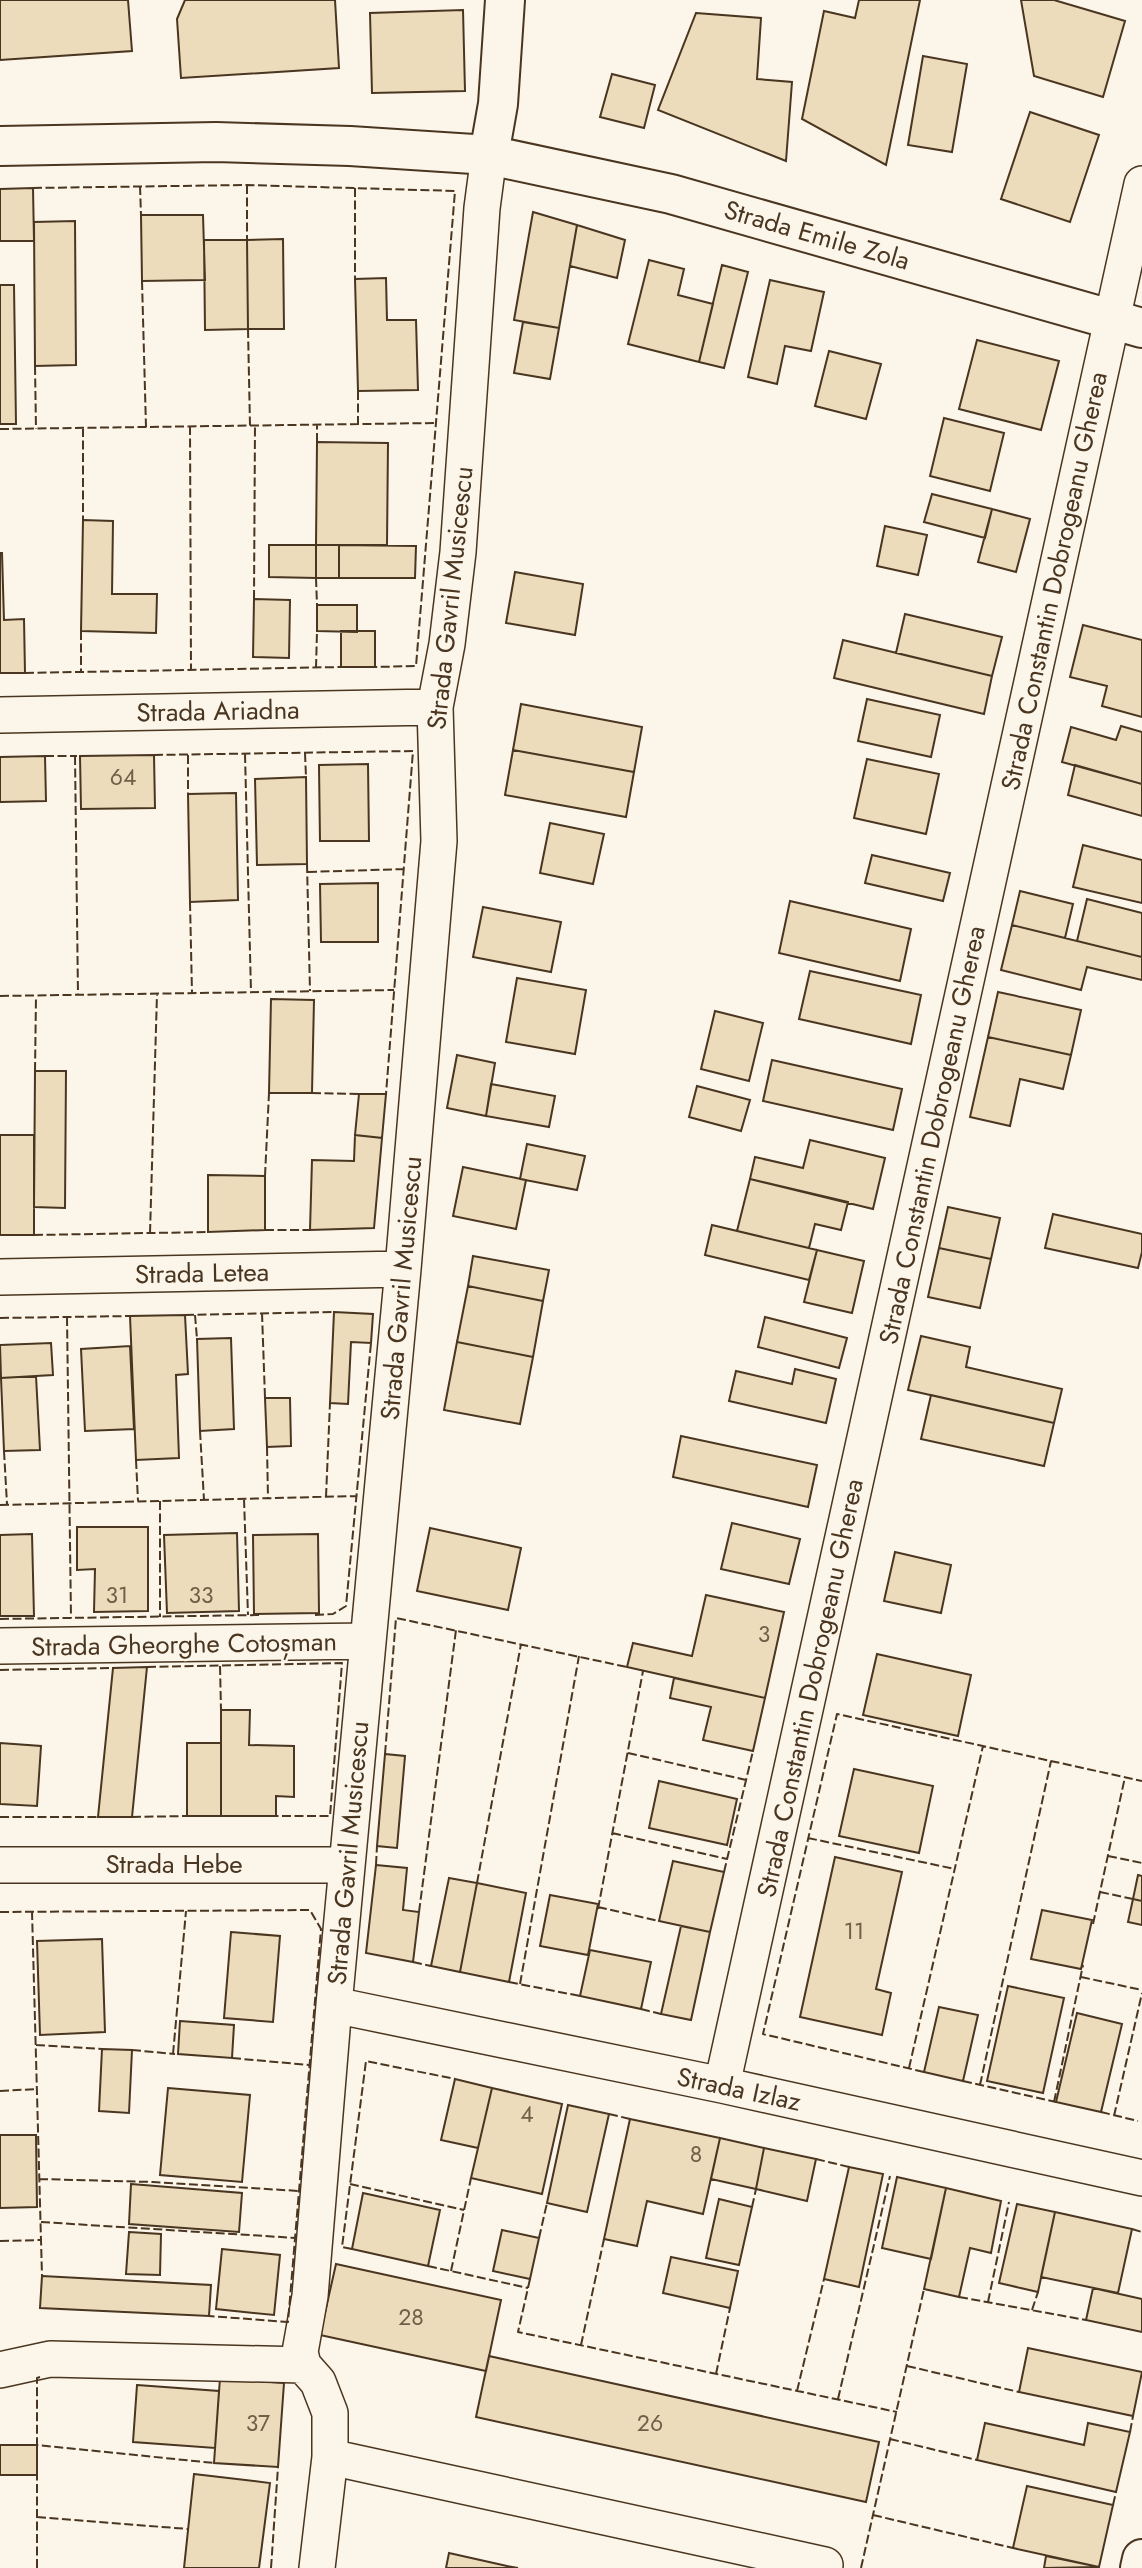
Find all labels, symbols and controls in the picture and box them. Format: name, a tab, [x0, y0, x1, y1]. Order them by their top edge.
street label: Strada Emile Zola	[720, 190, 914, 280]
street label: Strada Constantin Dobrogeanu Gherea	[991, 368, 1117, 794]
street label: Strada Gavril Musicescu	[417, 464, 483, 732]
street label: Strada Ariadna	[136, 691, 300, 731]
house number: 64	[110, 760, 136, 794]
street label: Strada Constantin Dobrogeanu Gherea	[869, 922, 995, 1348]
street label: Strada Gavril Musicescu	[371, 1154, 431, 1422]
street label: Strada Letea	[135, 1253, 269, 1293]
street label: Strada Constantin Dobrogeanu Gherea	[747, 1475, 873, 1901]
house number: 31	[106, 1578, 128, 1612]
house number: 33	[188, 1578, 214, 1612]
house number: 3	[758, 1617, 770, 1651]
street label: Strada Gheorghe Cotoșman	[31, 1622, 337, 1666]
street label: Strada Gavril Musicescu	[318, 1719, 378, 1987]
street label: Strada Hebe	[105, 1845, 243, 1883]
house number: 11	[844, 1914, 864, 1948]
street label: Strada Izlaz	[674, 2057, 805, 2121]
house number: 4	[520, 2097, 534, 2131]
house number: 8	[690, 2137, 702, 2171]
house number: 28	[398, 2300, 424, 2334]
house number: 37	[246, 2406, 270, 2440]
house number: 26	[637, 2406, 663, 2440]

